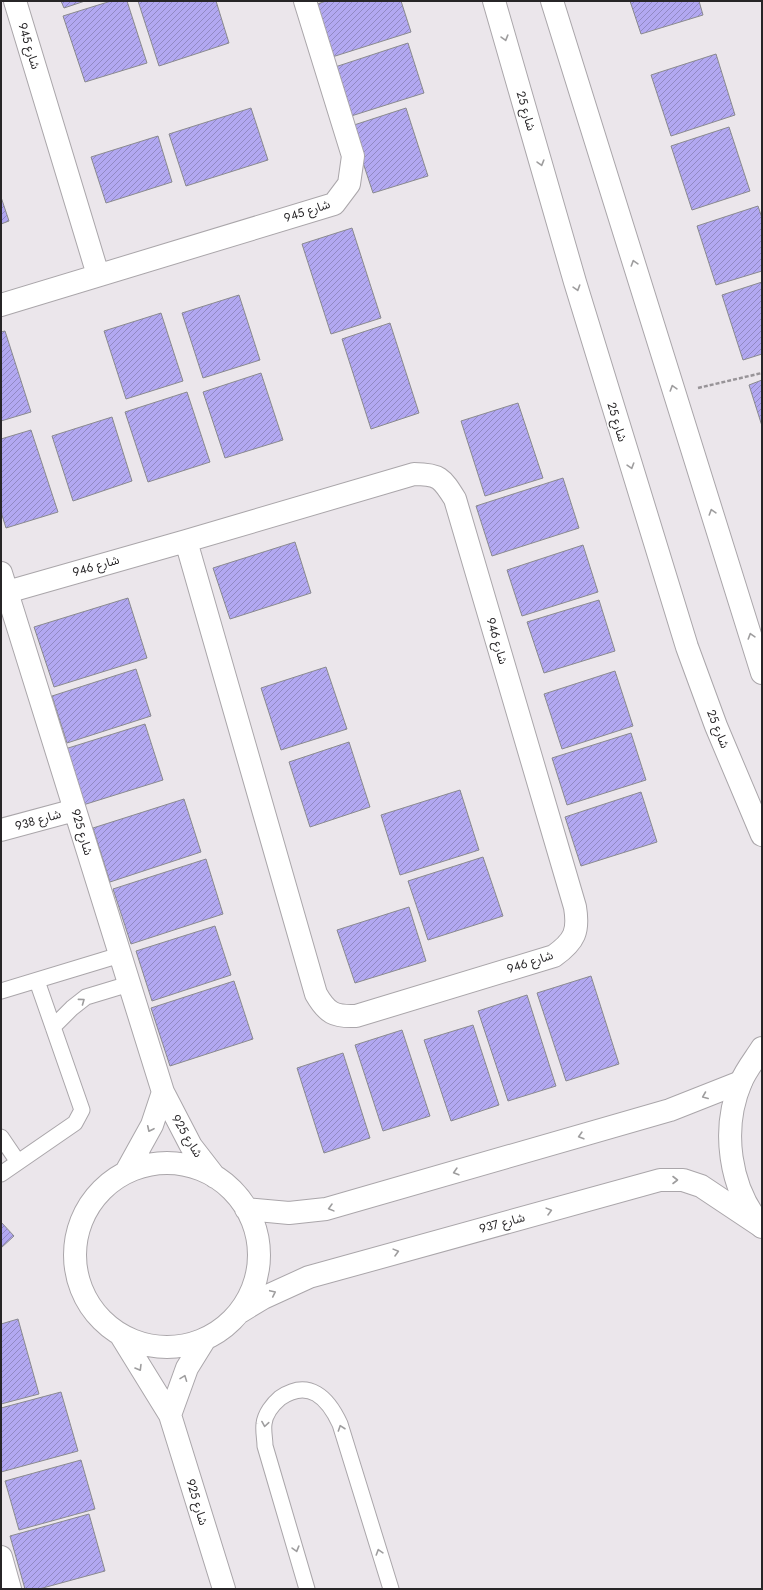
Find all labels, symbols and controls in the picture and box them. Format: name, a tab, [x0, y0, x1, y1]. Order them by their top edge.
street label: شارع 945	[13, 21, 45, 71]
one-way arrow	[500, 35, 509, 42]
street label: شارع 25	[512, 89, 540, 133]
one-way arrow	[536, 160, 545, 167]
street label: شارع 945	[282, 195, 332, 227]
one-way arrow	[630, 260, 639, 267]
one-way arrow	[572, 285, 581, 292]
one-way arrow	[669, 384, 678, 391]
street label: شارع 25	[602, 400, 632, 444]
one-way arrow	[626, 463, 635, 470]
one-way arrow	[708, 508, 717, 515]
street label: شارع 946	[71, 551, 121, 581]
street label: شارع 946	[482, 616, 512, 666]
one-way arrow	[747, 632, 756, 639]
street label: شارع 25	[702, 707, 734, 751]
street label: شارع 938	[13, 805, 63, 835]
street label: شارع 925	[66, 807, 98, 857]
street label: شارع 946	[504, 946, 556, 978]
one-way arrow	[77, 999, 84, 1006]
one-way arrow	[701, 1092, 708, 1100]
street label: شارع 925	[167, 1111, 207, 1161]
one-way arrow	[147, 1125, 155, 1132]
one-way arrow	[578, 1131, 585, 1140]
one-way arrow	[453, 1167, 460, 1176]
one-way arrow	[672, 1176, 678, 1184]
one-way arrow	[328, 1203, 335, 1212]
one-way arrow	[545, 1207, 552, 1215]
street label: شارع 937	[477, 1208, 527, 1238]
one-way arrow	[392, 1248, 399, 1257]
one-way arrow	[269, 1290, 276, 1298]
one-way arrow	[135, 1364, 142, 1371]
one-way arrow	[179, 1375, 187, 1382]
one-way arrow	[261, 1421, 270, 1427]
one-way arrow	[337, 1424, 345, 1431]
street label: شارع 925	[181, 1477, 213, 1527]
one-way arrow	[291, 1546, 300, 1553]
one-way arrow	[375, 1548, 384, 1555]

